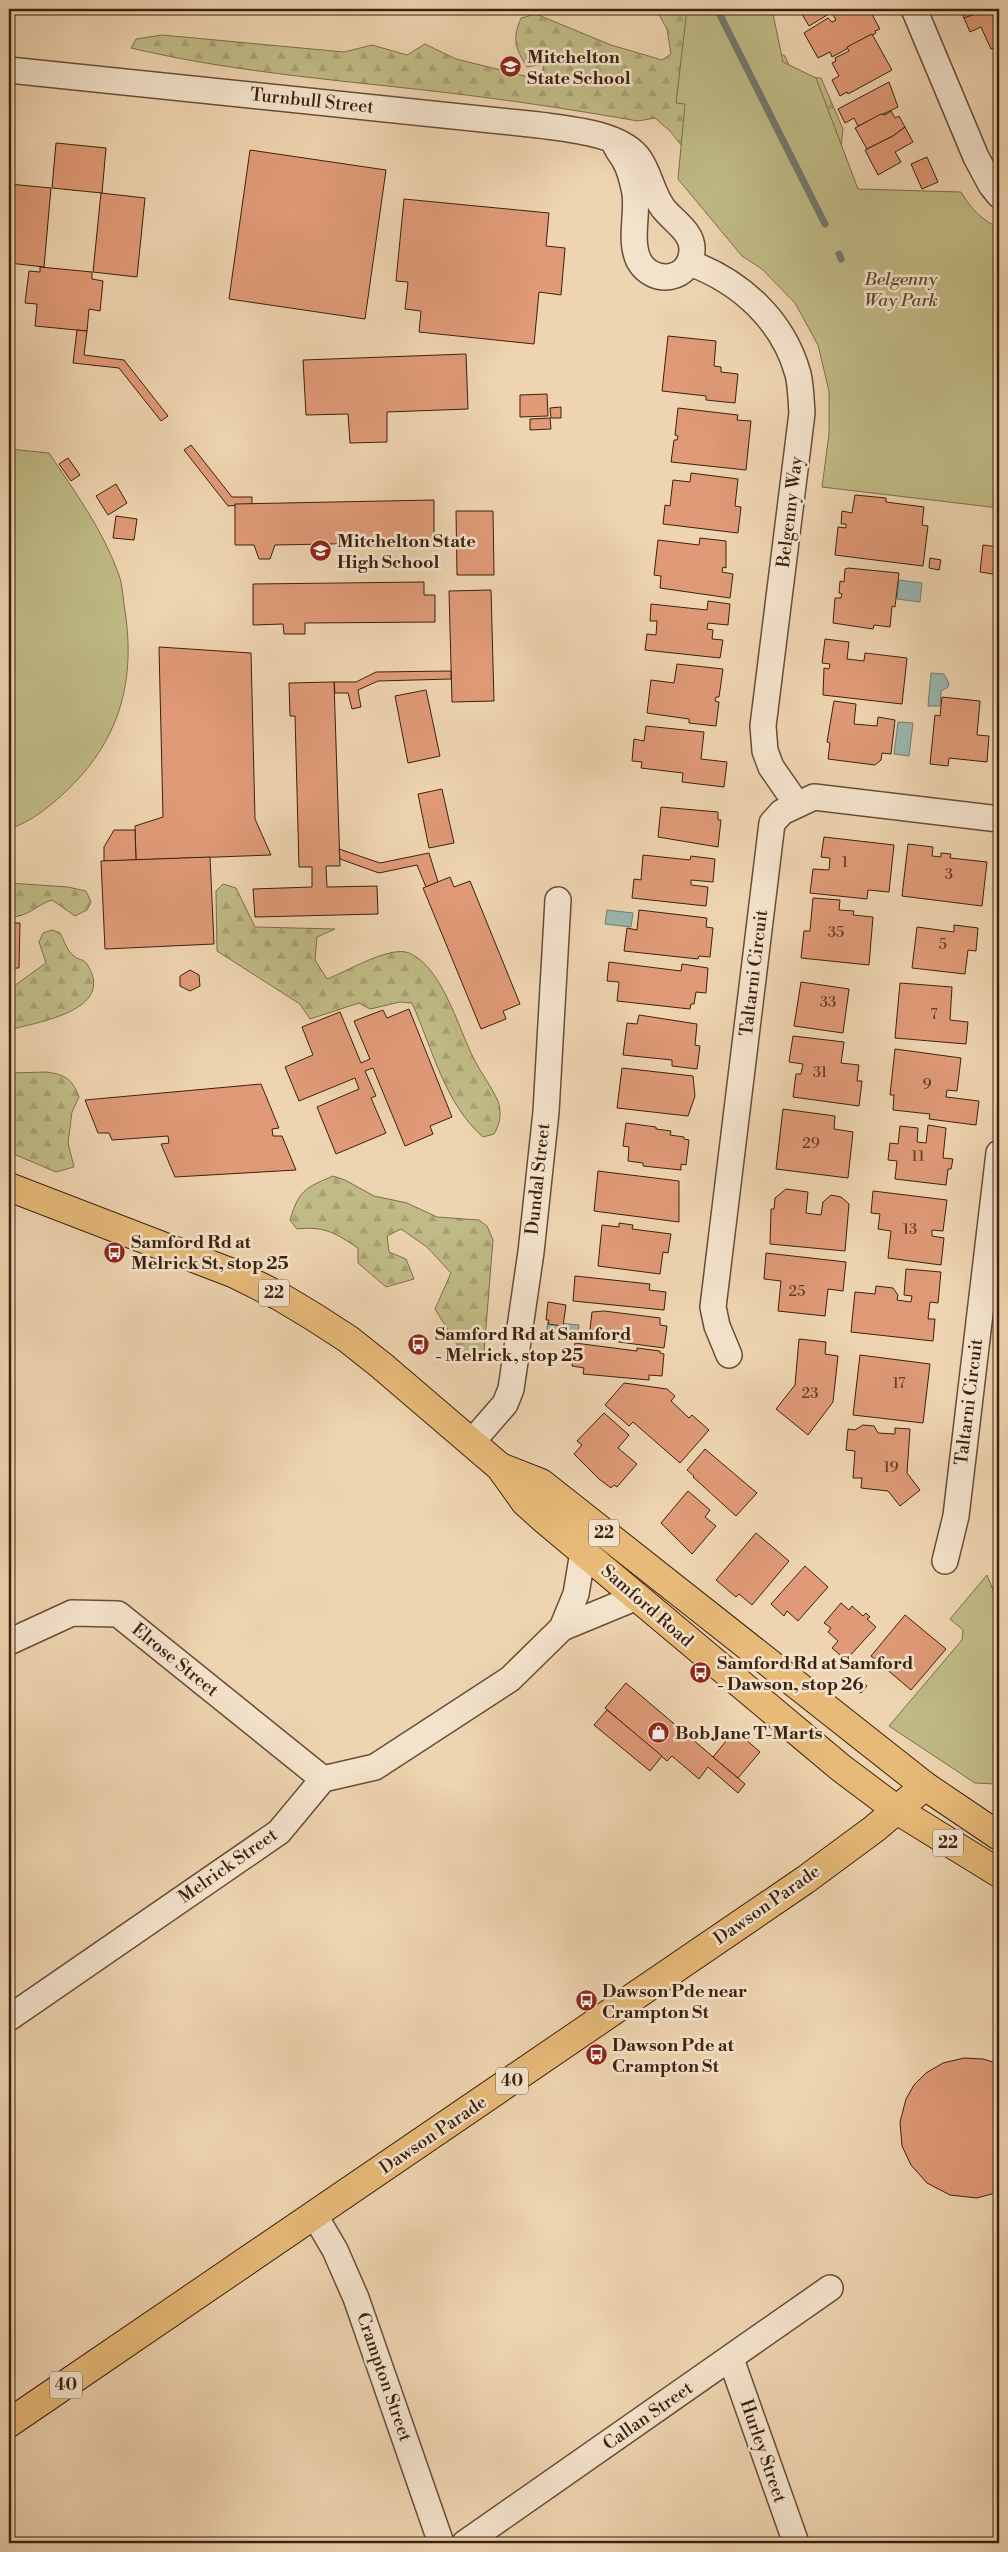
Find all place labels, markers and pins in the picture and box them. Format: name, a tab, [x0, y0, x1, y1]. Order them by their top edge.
place label: Mitchelton State School	[527, 46, 631, 90]
school or university icon: Mitchelton State School	[499, 55, 523, 79]
place label: Mitchelton State High School	[337, 530, 476, 574]
school or university icon: Mitchelton State High School	[309, 539, 333, 563]
place label: Samford Rd at Melrick St, stop 25	[131, 1231, 289, 1275]
bus stop icon: Samford Rd at Melrick St, stop 25	[103, 1240, 127, 1264]
place label: Samford Rd at Samford - Melrick, stop 25	[435, 1323, 631, 1367]
bus stop icon: Samford Rd at Samford - Melrick, stop 25	[407, 1332, 431, 1356]
place label: Samford Rd at Samford - Dawson, stop 26	[717, 1652, 913, 1696]
bus stop icon: Samford Rd at Samford - Dawson, stop 26	[689, 1661, 713, 1685]
shop icon: Bob Jane T-Marts	[647, 1721, 671, 1745]
place label: Bob Jane T-Marts	[675, 1722, 823, 1745]
place label: Dawson Pde near Crampton St	[602, 1980, 747, 2024]
bus stop icon: Dawson Pde near Crampton St	[574, 1989, 598, 2013]
place label: Dawson Pde at Crampton St	[612, 2034, 734, 2078]
bus stop icon: Dawson Pde at Crampton St	[584, 2043, 608, 2067]

